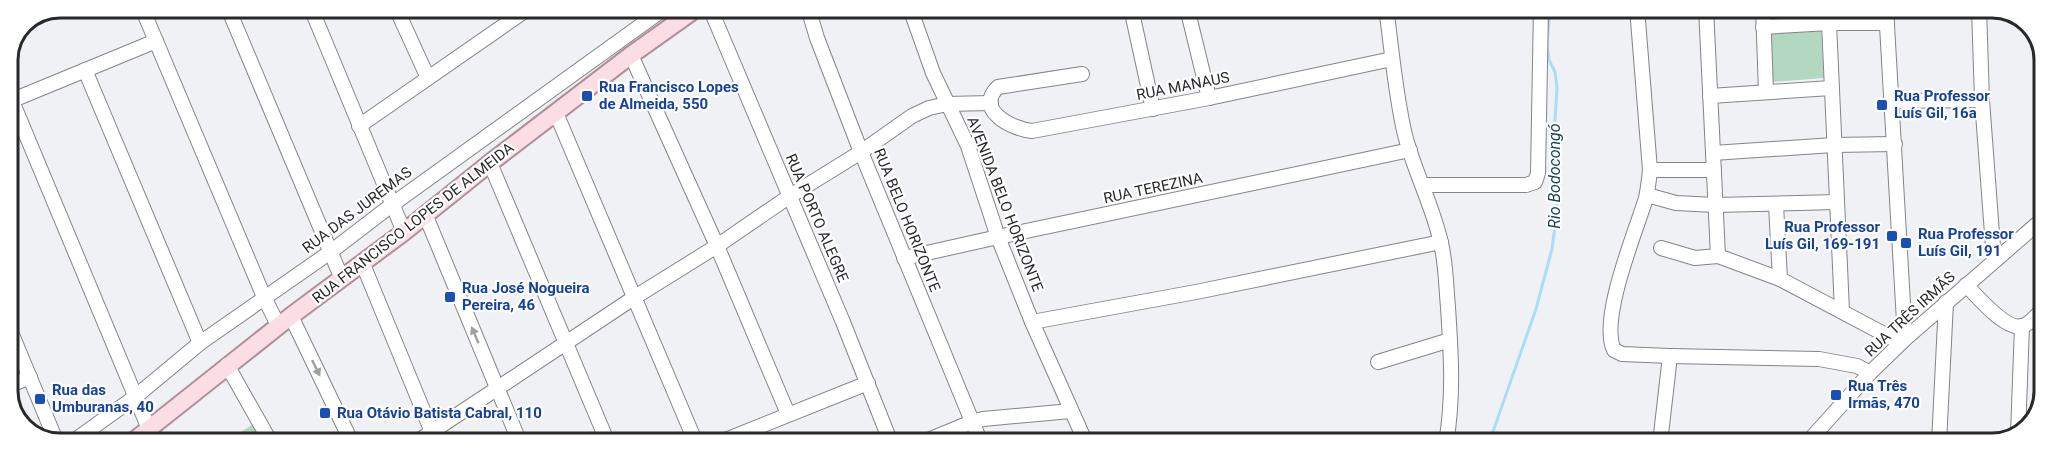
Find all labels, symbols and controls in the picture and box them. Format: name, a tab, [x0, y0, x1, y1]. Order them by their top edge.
street label: RUA MANAUS	[1135, 68, 1231, 104]
place label: Rua Francisco Lopes de Almeida, 550	[599, 78, 739, 113]
place label: Rua Professor Luís Gil, 16a	[1894, 87, 1990, 122]
marker: Rua Francisco Lopes de Almeida, 550	[580, 89, 594, 103]
marker: Rua Professor Luís Gil, 16a	[1875, 98, 1889, 112]
street label: AVENIDA BELO HORIZONTE	[963, 114, 1047, 295]
water label: Rio Bodocongó	[1545, 123, 1564, 229]
street label: RUA FRANCISCO LOPES DE ALMEIDA	[309, 139, 517, 307]
street label: RUA BELO HORIZONTE	[870, 146, 944, 295]
street label: RUA PORTO ALEGRE	[782, 151, 852, 285]
street label: RUA DAS JUREMAS	[299, 163, 415, 257]
street label: RUA TEREZINA	[1102, 169, 1204, 207]
place label: Rua Professor Luís Gil, 169-191	[1765, 218, 1880, 253]
place label: Rua Professor Luís Gil, 191	[1918, 225, 2014, 260]
marker: Rua Professor Luís Gil, 169-191	[1885, 229, 1899, 243]
marker: Rua Professor Luís Gil, 191	[1899, 236, 1913, 250]
street label: RUA TRÊS IRMÃS	[1861, 268, 1959, 360]
place label: Rua José Nogueira Pereira, 46	[462, 279, 590, 314]
marker: Rua José Nogueira Pereira, 46	[443, 290, 457, 304]
one-way arrow	[470, 326, 479, 344]
one-way arrow	[312, 360, 321, 377]
place label: Rua Três Irmãs, 470	[1848, 377, 1920, 412]
place label: Rua das Umburanas, 40	[52, 381, 154, 416]
marker: Rua Três Irmãs, 470	[1829, 388, 1843, 402]
marker: Rua das Umburanas, 40	[33, 392, 47, 406]
place label: Rua Otávio Batista Cabral, 110	[337, 404, 542, 422]
marker: Rua Otávio Batista Cabral, 110	[318, 406, 332, 420]

